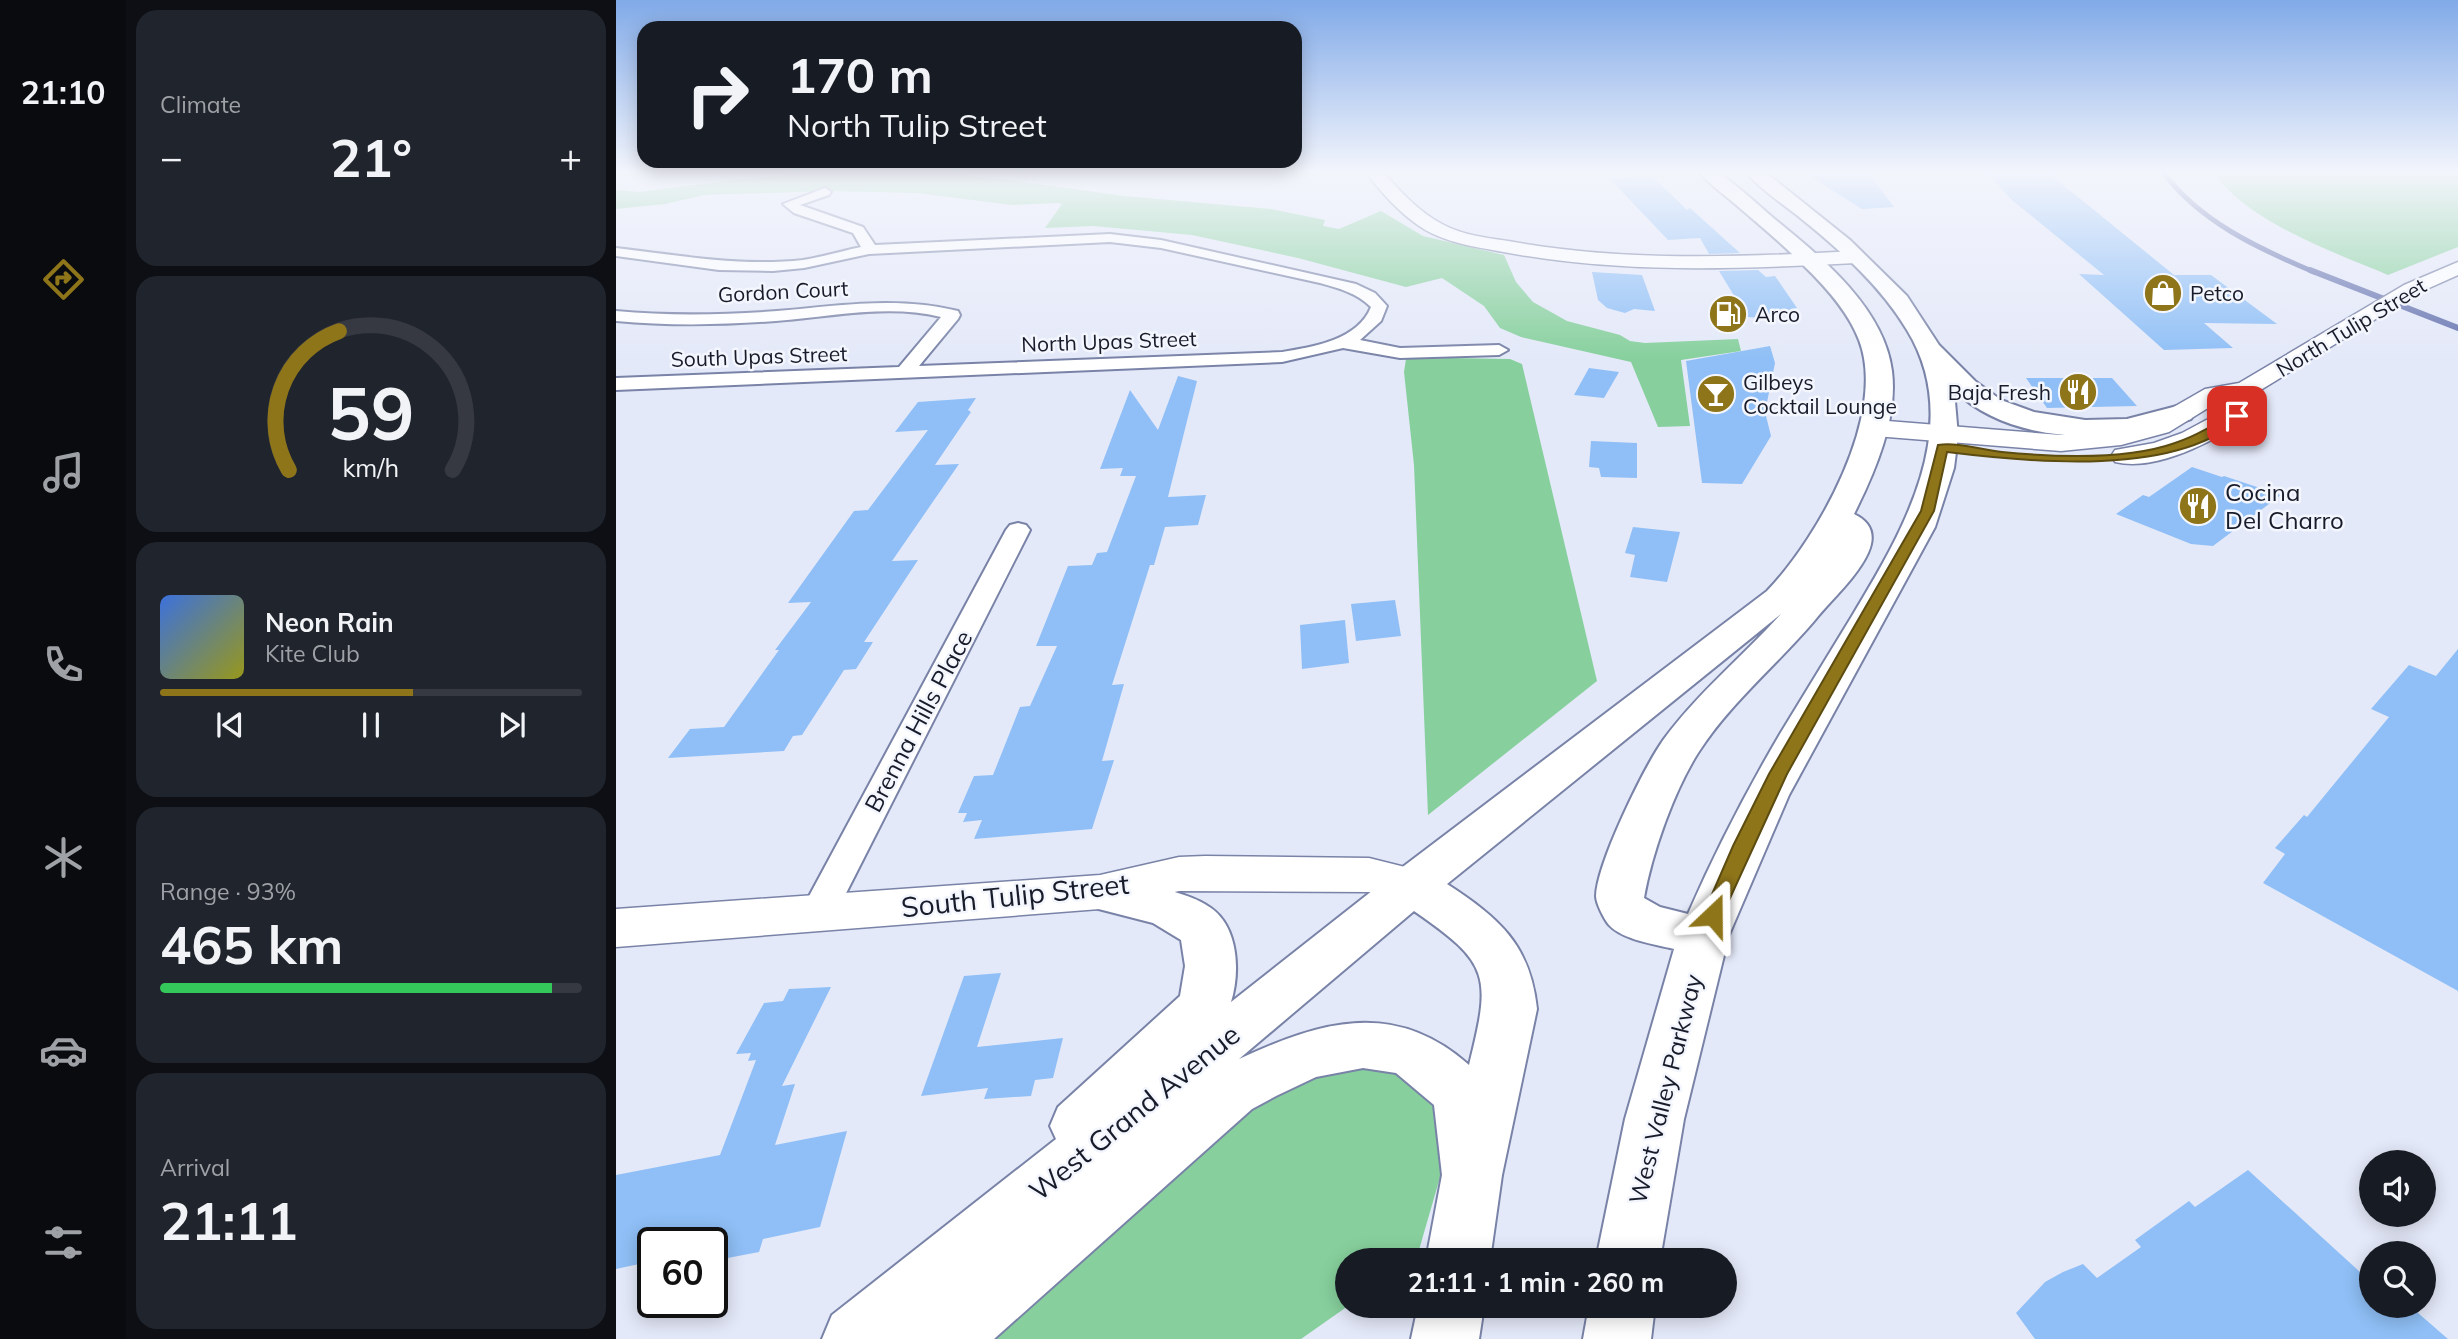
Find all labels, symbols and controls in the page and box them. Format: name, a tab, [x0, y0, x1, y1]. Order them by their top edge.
text: 170 m	[787, 44, 933, 105]
icon: right	[672, 49, 763, 140]
text: 21:10	[21, 72, 105, 112]
text: Climate	[160, 90, 241, 119]
text: North Tulip Street	[787, 105, 1047, 145]
text: 21°	[330, 125, 412, 190]
text: −	[160, 133, 183, 181]
text: +	[559, 133, 582, 181]
icon: directions	[39, 255, 88, 304]
shop icon: Petco	[2142, 272, 2184, 314]
street label: North Tulip Street	[2271, 272, 2431, 382]
street label: Gordon Court	[717, 275, 849, 307]
place label: Petco	[2190, 280, 2244, 306]
fuel station icon: Arco	[1707, 293, 1749, 335]
place label: Arco	[1755, 301, 1800, 327]
street label: North Upas Street	[1021, 325, 1197, 357]
street label: South Upas Street	[670, 340, 848, 372]
text: 59	[327, 367, 415, 458]
place label: Gilbeys Cocktail Lounge	[1743, 369, 1897, 419]
restaurant icon: Baja Fresh	[2057, 371, 2099, 413]
bar icon: Gilbeys Cocktail Lounge	[1695, 373, 1737, 415]
place label: Baja Fresh	[1948, 379, 2051, 405]
pin	[2207, 386, 2267, 446]
icon: arrive	[2218, 397, 2256, 435]
icon: music	[39, 448, 88, 497]
text: km/h	[343, 451, 399, 482]
place label: Cocina Del Charro	[2225, 477, 2344, 535]
restaurant icon: Cocina Del Charro	[2177, 485, 2219, 527]
text: Neon Rain	[265, 606, 394, 639]
street label: Brenna Hills Place	[858, 625, 978, 817]
text: Kite Club	[265, 639, 360, 668]
icon: phone	[39, 640, 88, 689]
icon: previous	[211, 706, 249, 744]
icon: pause	[352, 706, 390, 744]
icon: next	[493, 706, 531, 744]
icon: climate	[39, 833, 88, 882]
street label: South Tulip Street	[899, 866, 1131, 924]
text: Range · 93%	[160, 877, 296, 906]
position arrow	[1676, 878, 1750, 952]
text: 465 km	[160, 912, 343, 977]
street label: West Valley Parkway	[1622, 971, 1708, 1207]
street label: West Grand Avenue	[1022, 1016, 1246, 1208]
icon: car	[39, 1026, 88, 1075]
map controls	[2359, 1150, 2436, 1318]
button: sound	[2359, 1150, 2436, 1227]
text: Arrival	[160, 1153, 230, 1182]
text: 21:11	[160, 1188, 298, 1253]
icon: filters	[39, 1218, 88, 1267]
speed limit sign: 60	[637, 1227, 728, 1318]
button: search	[2359, 1241, 2436, 1318]
text: 21:11 · 1 min · 260 m	[1408, 1266, 1664, 1299]

